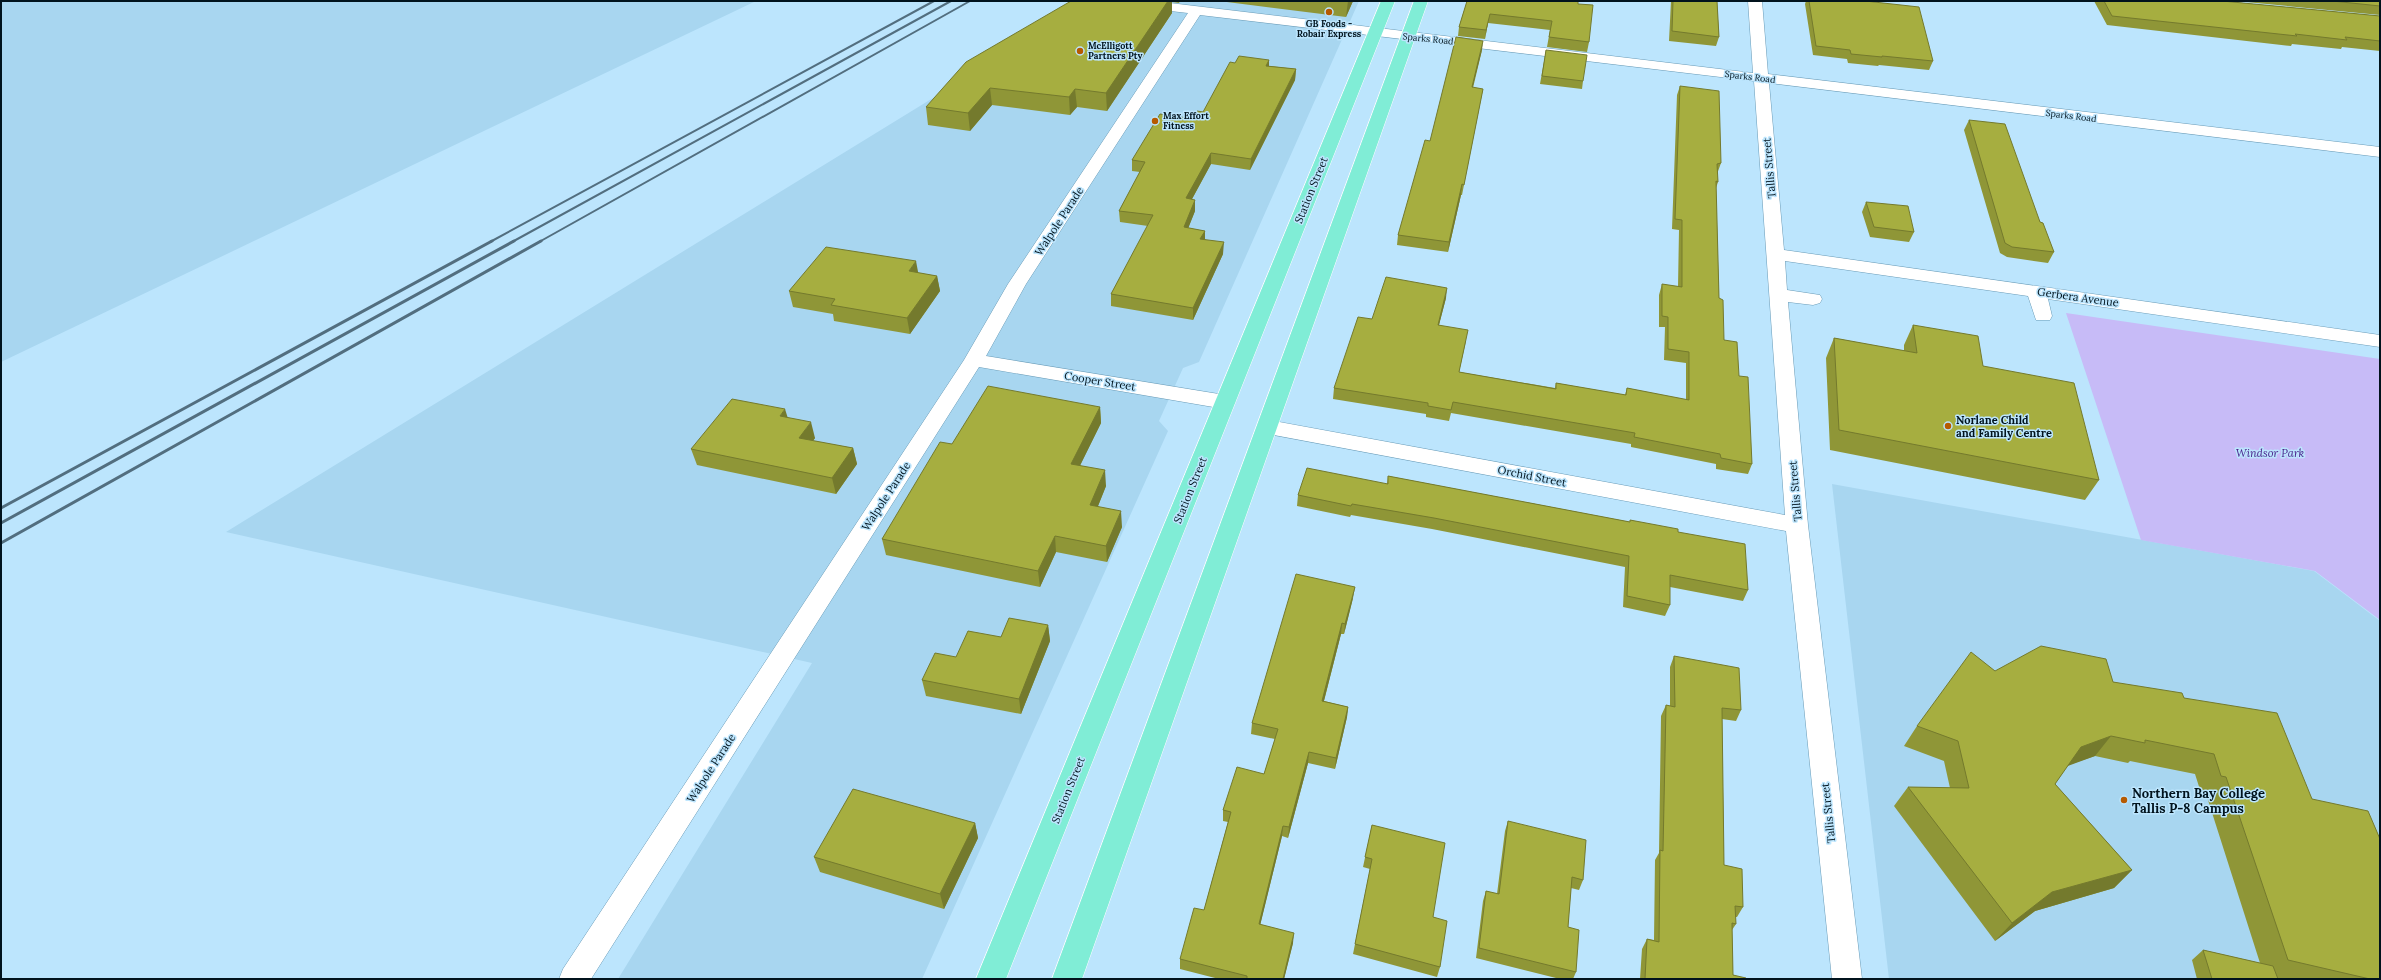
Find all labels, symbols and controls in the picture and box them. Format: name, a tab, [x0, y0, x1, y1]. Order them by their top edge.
marker: GB Foods - Robair Express	[1324, 7, 1334, 17]
place label: GB Foods - Robair Express	[1297, 18, 1362, 39]
street label: Sparks Road	[1402, 30, 1455, 47]
place label: McElligott Partners Pty	[1088, 40, 1142, 61]
marker: McElligott Partners Pty	[1075, 46, 1085, 56]
street label: Sparks Road	[1724, 68, 1777, 85]
street label: Sparks Road	[2045, 107, 2098, 124]
place label: Max Effort Fitness	[1163, 110, 1209, 131]
marker: Max Effort Fitness	[1150, 116, 1160, 126]
street label: Tallis Street	[1759, 136, 1779, 199]
street label: Station Street	[1291, 154, 1331, 225]
street label: Walpole Parade	[1032, 184, 1086, 258]
street label: Gerbera Avenue	[2036, 284, 2120, 310]
street label: Cooper Street	[1063, 368, 1137, 394]
place label: Norlane Child and Family Centre	[1956, 413, 2052, 440]
marker: Norlane Child and Family Centre	[1943, 421, 1953, 431]
park label: Windsor Park	[2236, 446, 2305, 460]
street label: Station Street	[1170, 454, 1210, 525]
street label: Walpole Parade	[859, 459, 913, 533]
street label: Tallis Street	[1785, 459, 1805, 522]
street label: Orchid Street	[1496, 462, 1568, 490]
street label: Walpole Parade	[684, 731, 738, 805]
street label: Station Street	[1048, 754, 1088, 825]
street label: Tallis Street	[1818, 781, 1838, 844]
place label: Northern Bay College Tallis P-8 Campus	[2132, 785, 2265, 817]
marker: Northern Bay College Tallis P-8 Campus	[2119, 795, 2129, 805]

